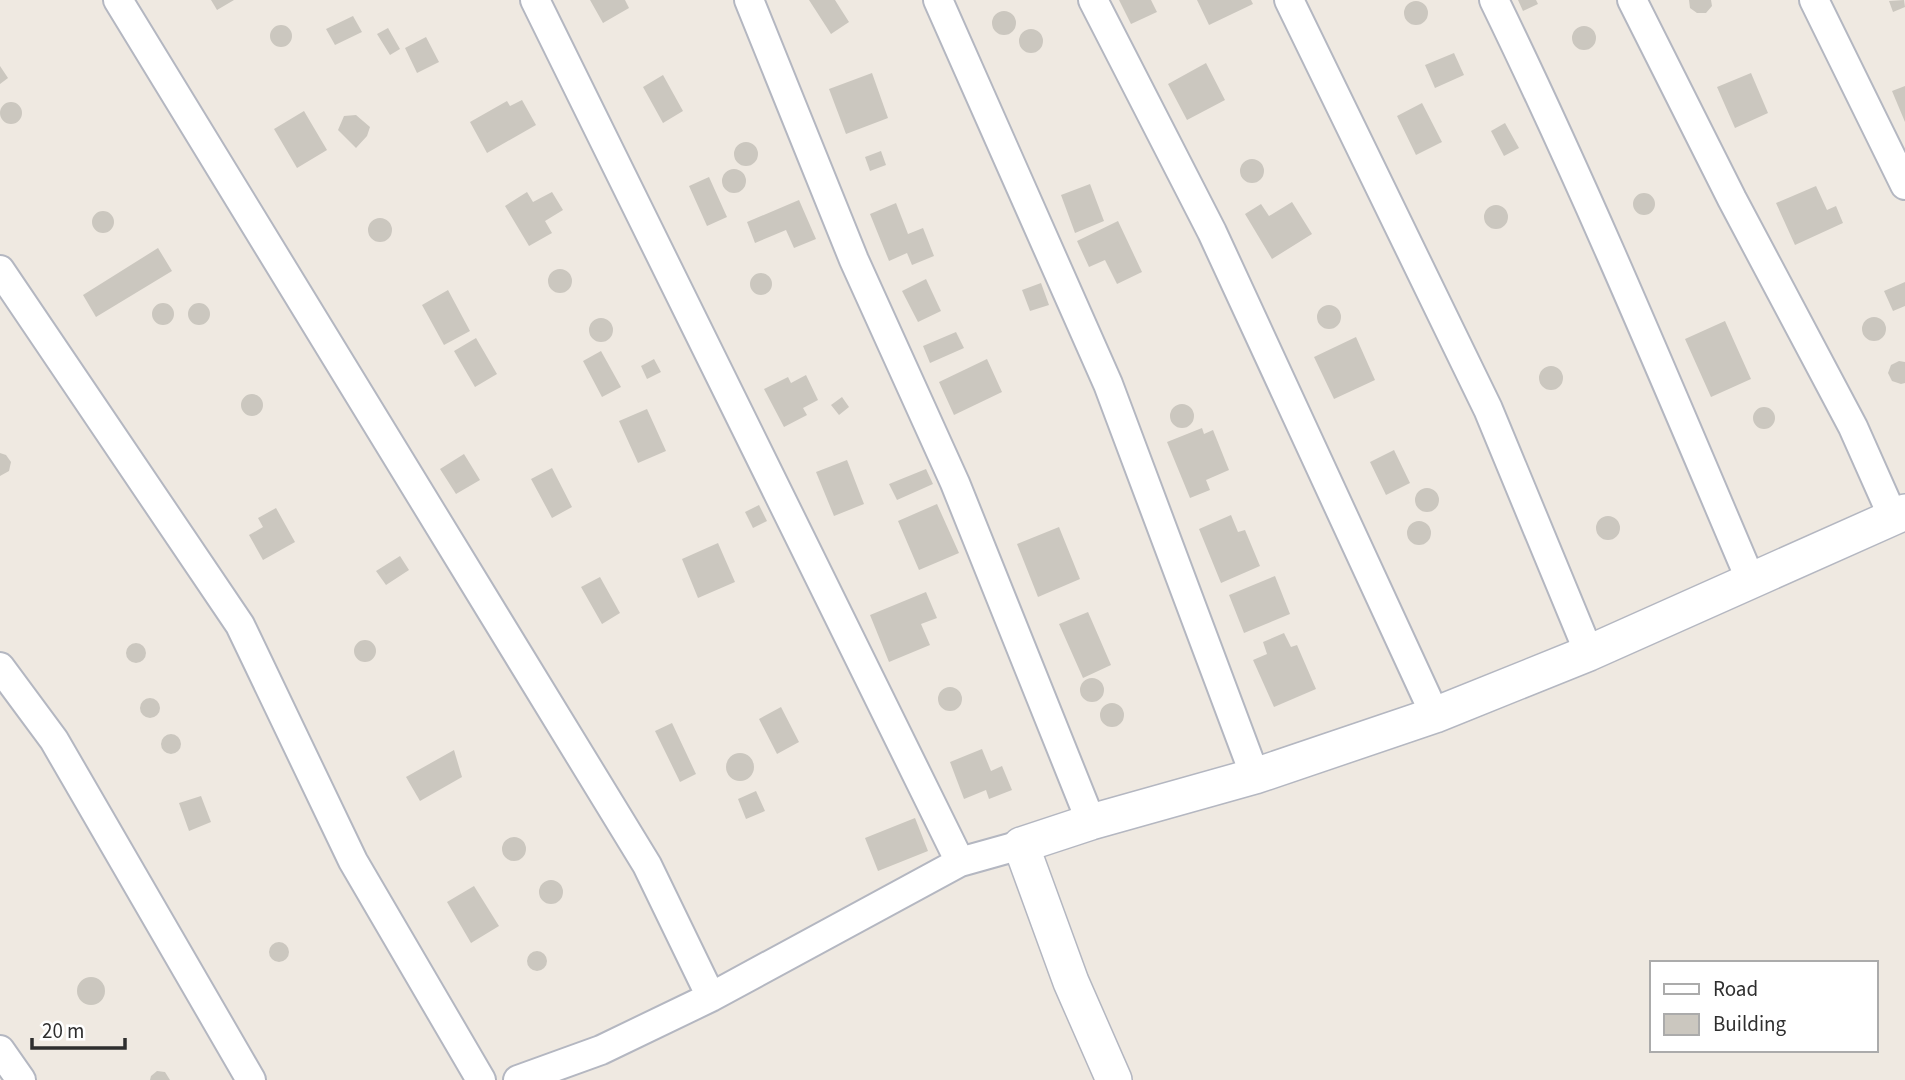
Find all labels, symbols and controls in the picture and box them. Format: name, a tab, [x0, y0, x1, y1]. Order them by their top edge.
legend	[1650, 961, 1877, 1052]
text: Road	[1713, 974, 1758, 1004]
scale bar	[32, 1006, 124, 1050]
text: Building	[1713, 1009, 1787, 1039]
text: 20 m	[42, 1016, 84, 1046]

